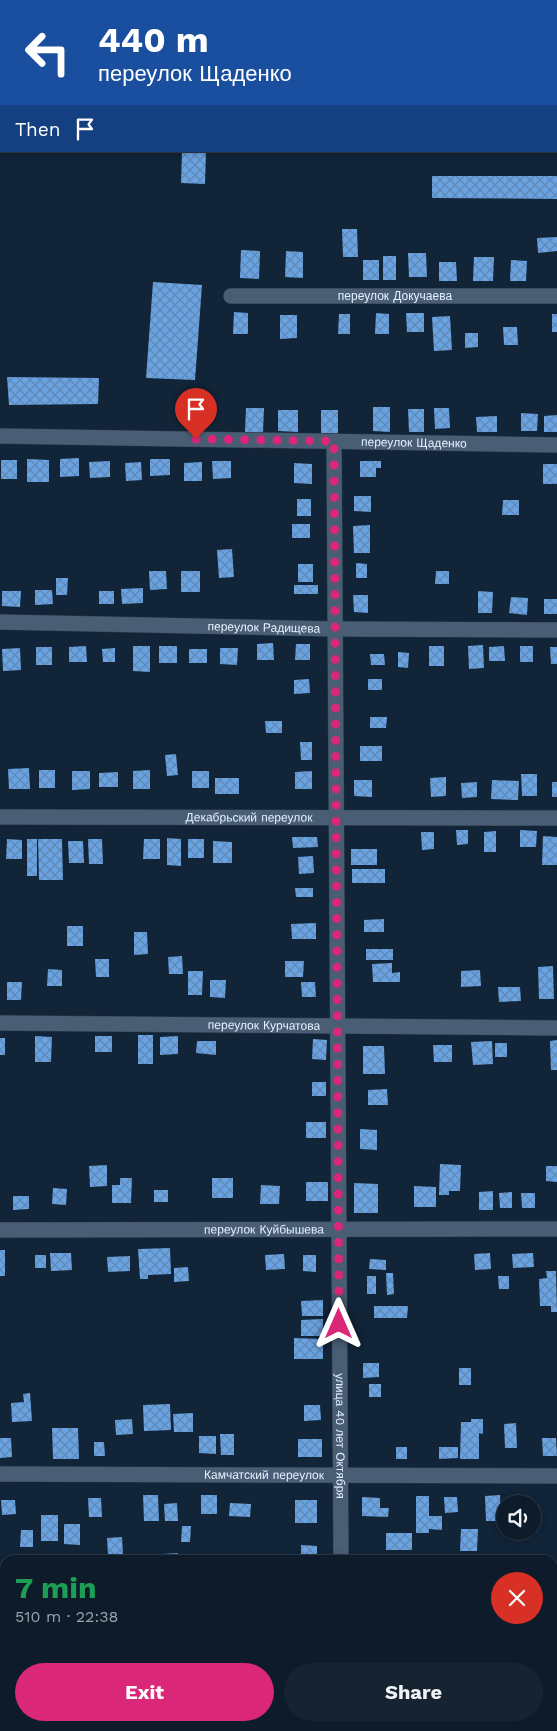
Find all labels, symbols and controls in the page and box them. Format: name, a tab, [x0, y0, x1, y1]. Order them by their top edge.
text: 440 m	[98, 19, 209, 61]
icon: left	[15, 20, 80, 85]
text: переулок Щаденко	[98, 61, 292, 86]
icon: arrive	[71, 115, 99, 143]
text: Then	[15, 118, 61, 141]
street label: переулок Докучаева	[338, 289, 452, 303]
pin	[175, 388, 217, 439]
icon: arrive	[182, 395, 210, 423]
street label: переулок Щаденко	[361, 435, 467, 451]
street label: переулок Радищева	[207, 619, 321, 636]
street label: Декабрьский переулок	[186, 810, 313, 825]
street label: переулок Курчатова	[208, 1018, 321, 1033]
street label: переулок Куйбышева	[204, 1222, 324, 1237]
position arrow	[312, 1297, 364, 1349]
street label: улица 40 лет Октября	[333, 1373, 348, 1499]
street label: Камчатский переулок	[204, 1468, 325, 1482]
map controls	[496, 1495, 541, 1540]
button: sound	[496, 1495, 541, 1540]
text: 7 min	[15, 1570, 97, 1605]
button: close	[491, 1572, 543, 1624]
text: 510 m · 22:38	[15, 1607, 118, 1626]
button: Exit	[15, 1663, 274, 1721]
button: Share	[284, 1663, 543, 1721]

